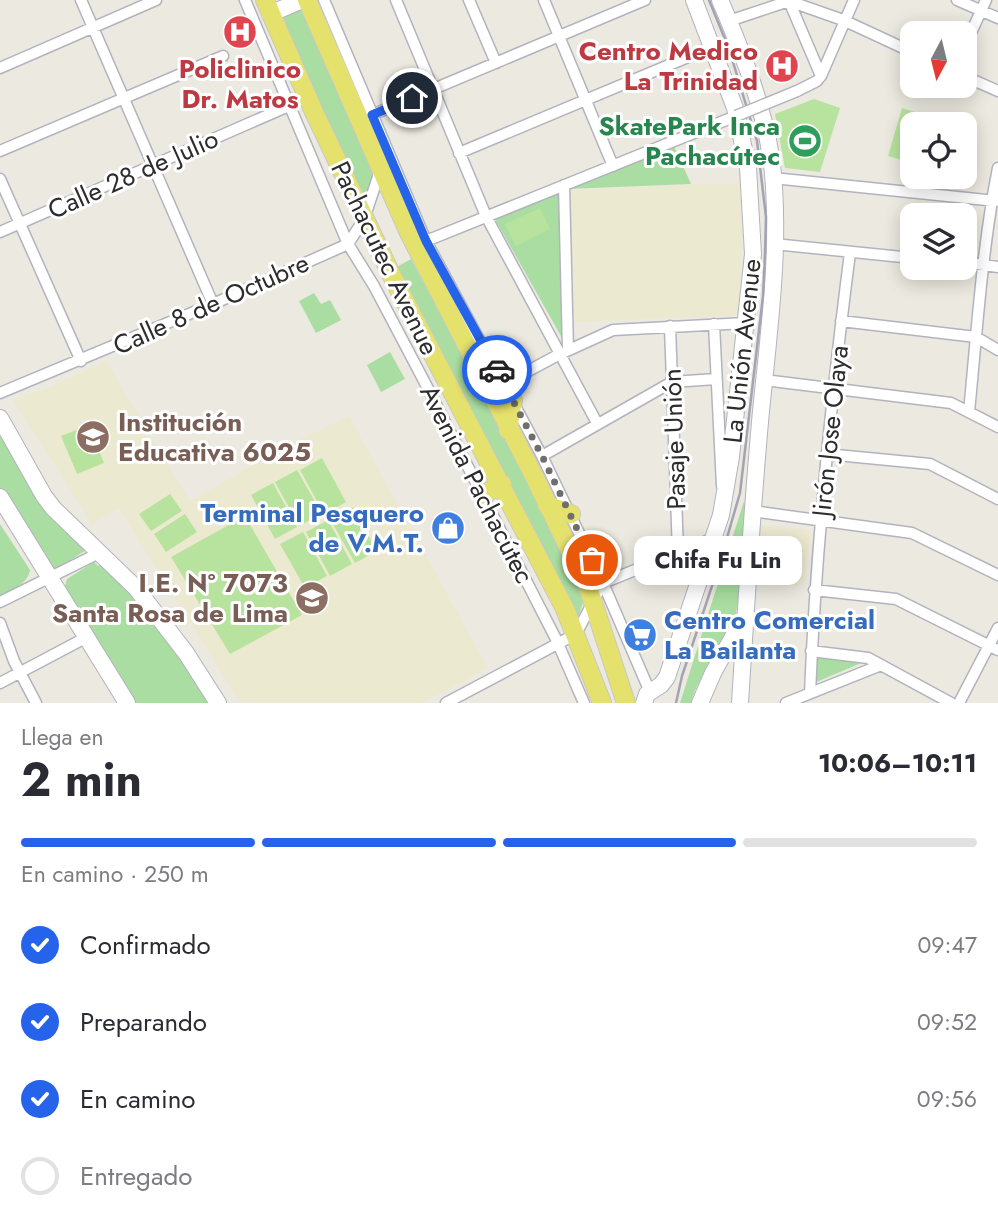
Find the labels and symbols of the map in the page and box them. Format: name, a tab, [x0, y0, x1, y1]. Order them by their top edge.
hospital icon: Policlinico Dr. Matos	[221, 13, 259, 51]
north arrow	[900, 21, 976, 98]
place label: Centro Medico La Trinidad	[579, 32, 758, 100]
hospital icon: Centro Medico La Trinidad	[763, 47, 801, 85]
place label: Policlinico Dr. Matos	[179, 50, 301, 118]
pin	[382, 68, 442, 128]
place label: SkatePark Inca Pachacútec	[599, 107, 780, 175]
street label: Calle 28 de Julio	[42, 119, 224, 229]
sports icon: SkatePark Inca Pachacútec	[786, 122, 824, 160]
street label: Pachacutec Avenue	[322, 155, 448, 361]
street label: Calle 8 de Octubre	[107, 244, 315, 364]
street label: La Unión Avenue	[713, 257, 771, 445]
courier	[462, 335, 532, 405]
street label: Jirón Jose Olaya	[802, 343, 858, 522]
street label: Pasaje Unión	[653, 368, 695, 510]
street label: Avenida Pachacútec	[410, 378, 544, 590]
place label: Institución Educativa 6025	[118, 403, 311, 471]
school or university icon: Institución Educativa 6025	[74, 418, 112, 456]
place label: Terminal Pesquero de V.M.T.	[200, 494, 424, 562]
shop icon: Terminal Pesquero de V.M.T.	[429, 509, 467, 547]
pin	[562, 530, 622, 590]
callout: Chifa Fu Lin	[634, 536, 802, 584]
place label: I.E. N° 7073 Santa Rosa de Lima	[52, 564, 288, 632]
school or university icon: I.E. N° 7073 Santa Rosa de Lima	[293, 579, 331, 617]
place label: Centro Comercial La Bailanta	[664, 601, 875, 669]
supermarket icon: Centro Comercial La Bailanta	[621, 616, 659, 654]

